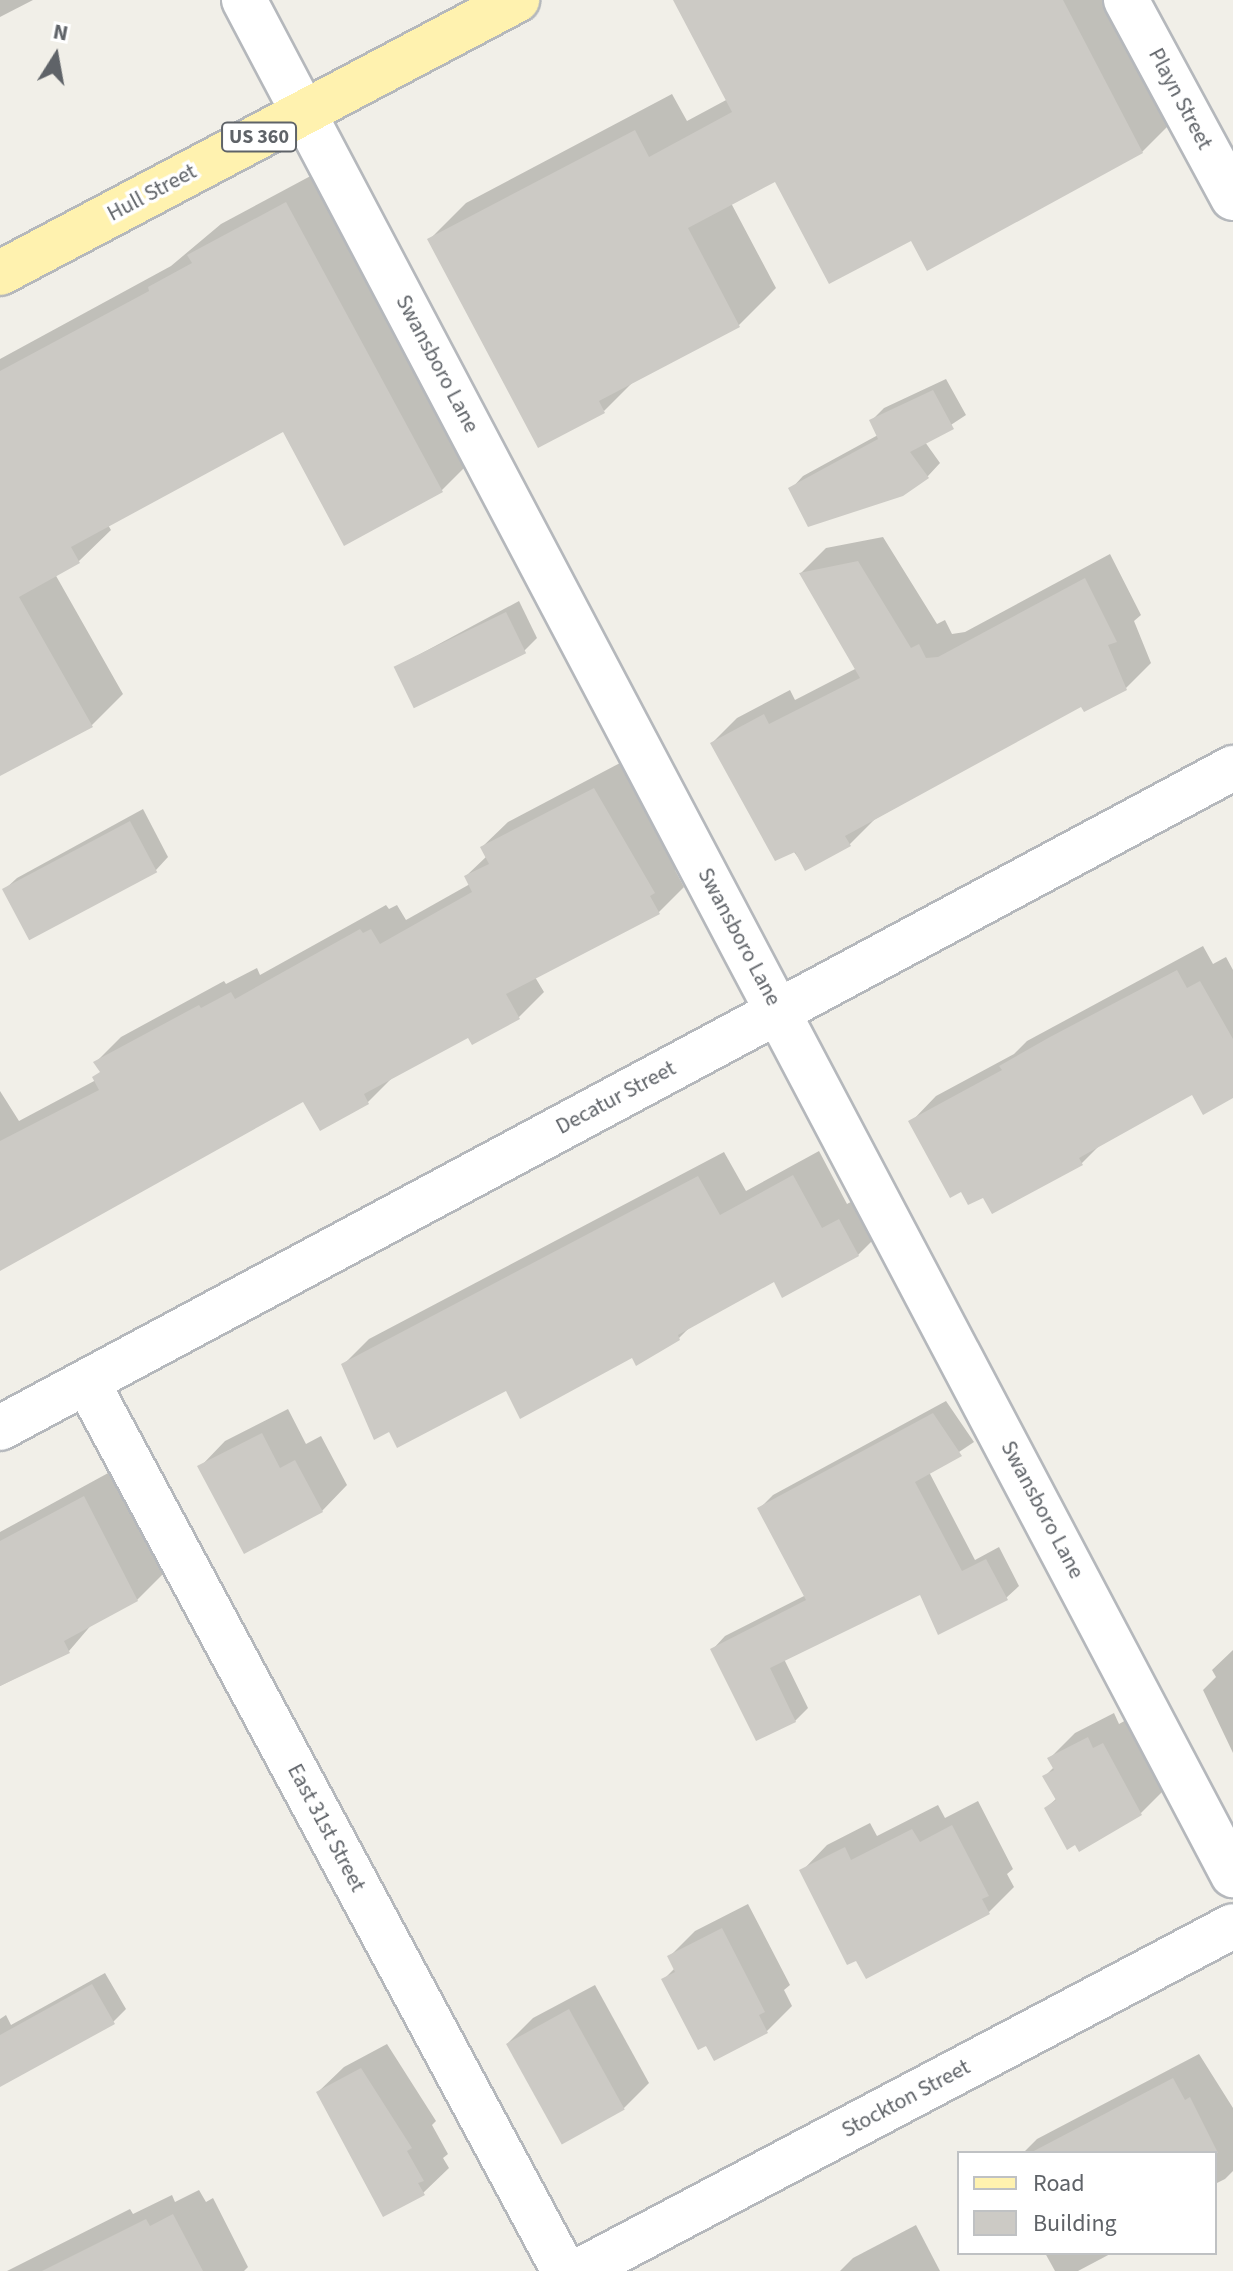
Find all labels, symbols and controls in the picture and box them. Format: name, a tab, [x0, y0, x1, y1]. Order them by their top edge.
text: N	[50, 15, 71, 50]
north arrow	[16, 16, 96, 96]
street label: Playn Street	[1142, 44, 1218, 154]
road number: US 360	[221, 121, 297, 153]
street label: Hull Street	[103, 159, 201, 227]
street label: Swansboro Lane	[390, 291, 484, 437]
street label: Swansboro Lane	[692, 864, 786, 1010]
street label: Decatur Street	[552, 1055, 680, 1141]
street label: Swansboro Lane	[995, 1437, 1089, 1583]
street label: East 31st Street	[281, 1760, 371, 1896]
street label: Stockton Street	[837, 2054, 975, 2144]
legend	[957, 2151, 1217, 2255]
text: Road	[1033, 2166, 1085, 2201]
text: Building	[1033, 2206, 1117, 2241]

